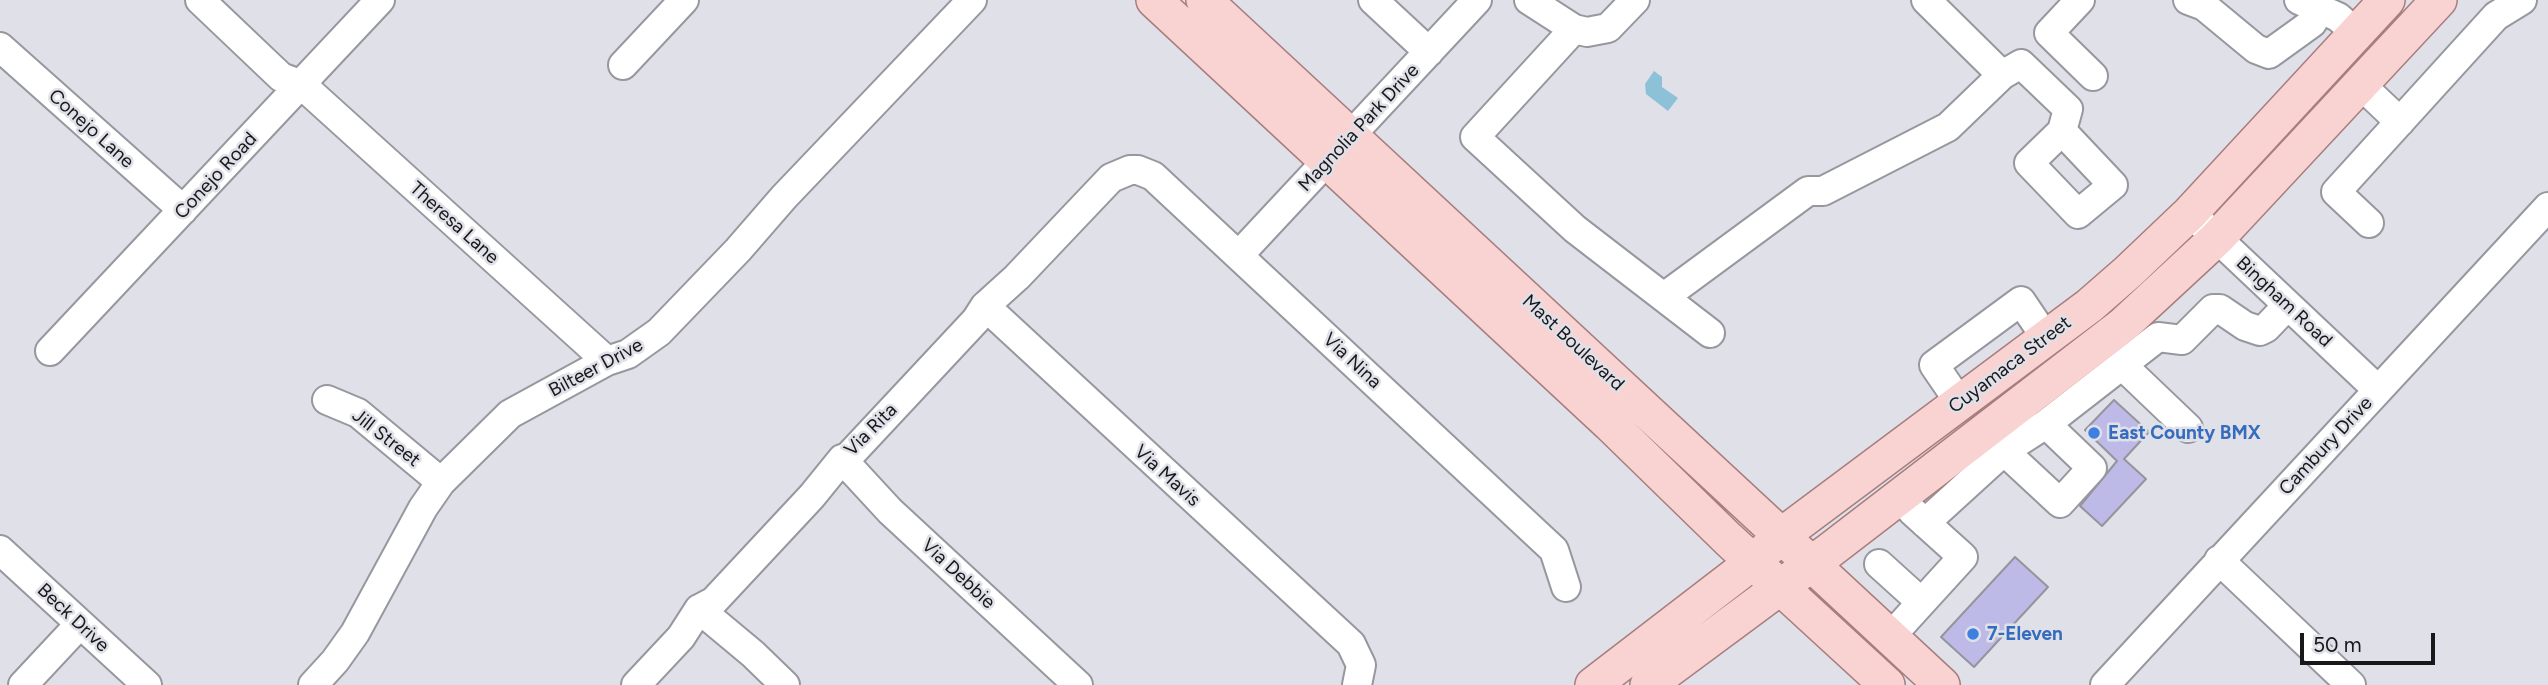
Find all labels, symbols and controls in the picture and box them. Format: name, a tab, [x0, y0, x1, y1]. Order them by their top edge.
street label: Magnolia Park Drive	[1294, 59, 1424, 197]
street label: Conejo Lane	[44, 85, 138, 173]
street label: Conejo Road	[170, 128, 262, 224]
street label: Theresa Lane	[405, 177, 503, 269]
street label: Bingham Road	[2231, 252, 2337, 352]
street label: Mast Boulevard	[1517, 290, 1629, 396]
street label: Cuyamaca Street	[1944, 312, 2076, 418]
street label: Via Nina	[1318, 328, 1386, 394]
street label: Bilteer Drive	[545, 334, 647, 402]
street label: Cambury Drive	[2275, 392, 2377, 500]
street label: Via Rita	[840, 399, 902, 461]
street label: Jill Street	[347, 404, 425, 472]
place label: East County BMX	[2108, 422, 2261, 444]
marker: East County BMX	[2086, 425, 2102, 441]
street label: Via Mavis	[1129, 441, 1205, 511]
street label: Via Debbie	[916, 534, 1000, 614]
street label: Beck Drive	[32, 579, 114, 657]
scale bar	[2303, 618, 2438, 662]
place label: 7-Eleven	[1987, 623, 2063, 645]
marker: 7-Eleven	[1965, 626, 1981, 642]
text: 50 m	[2313, 632, 2362, 657]

